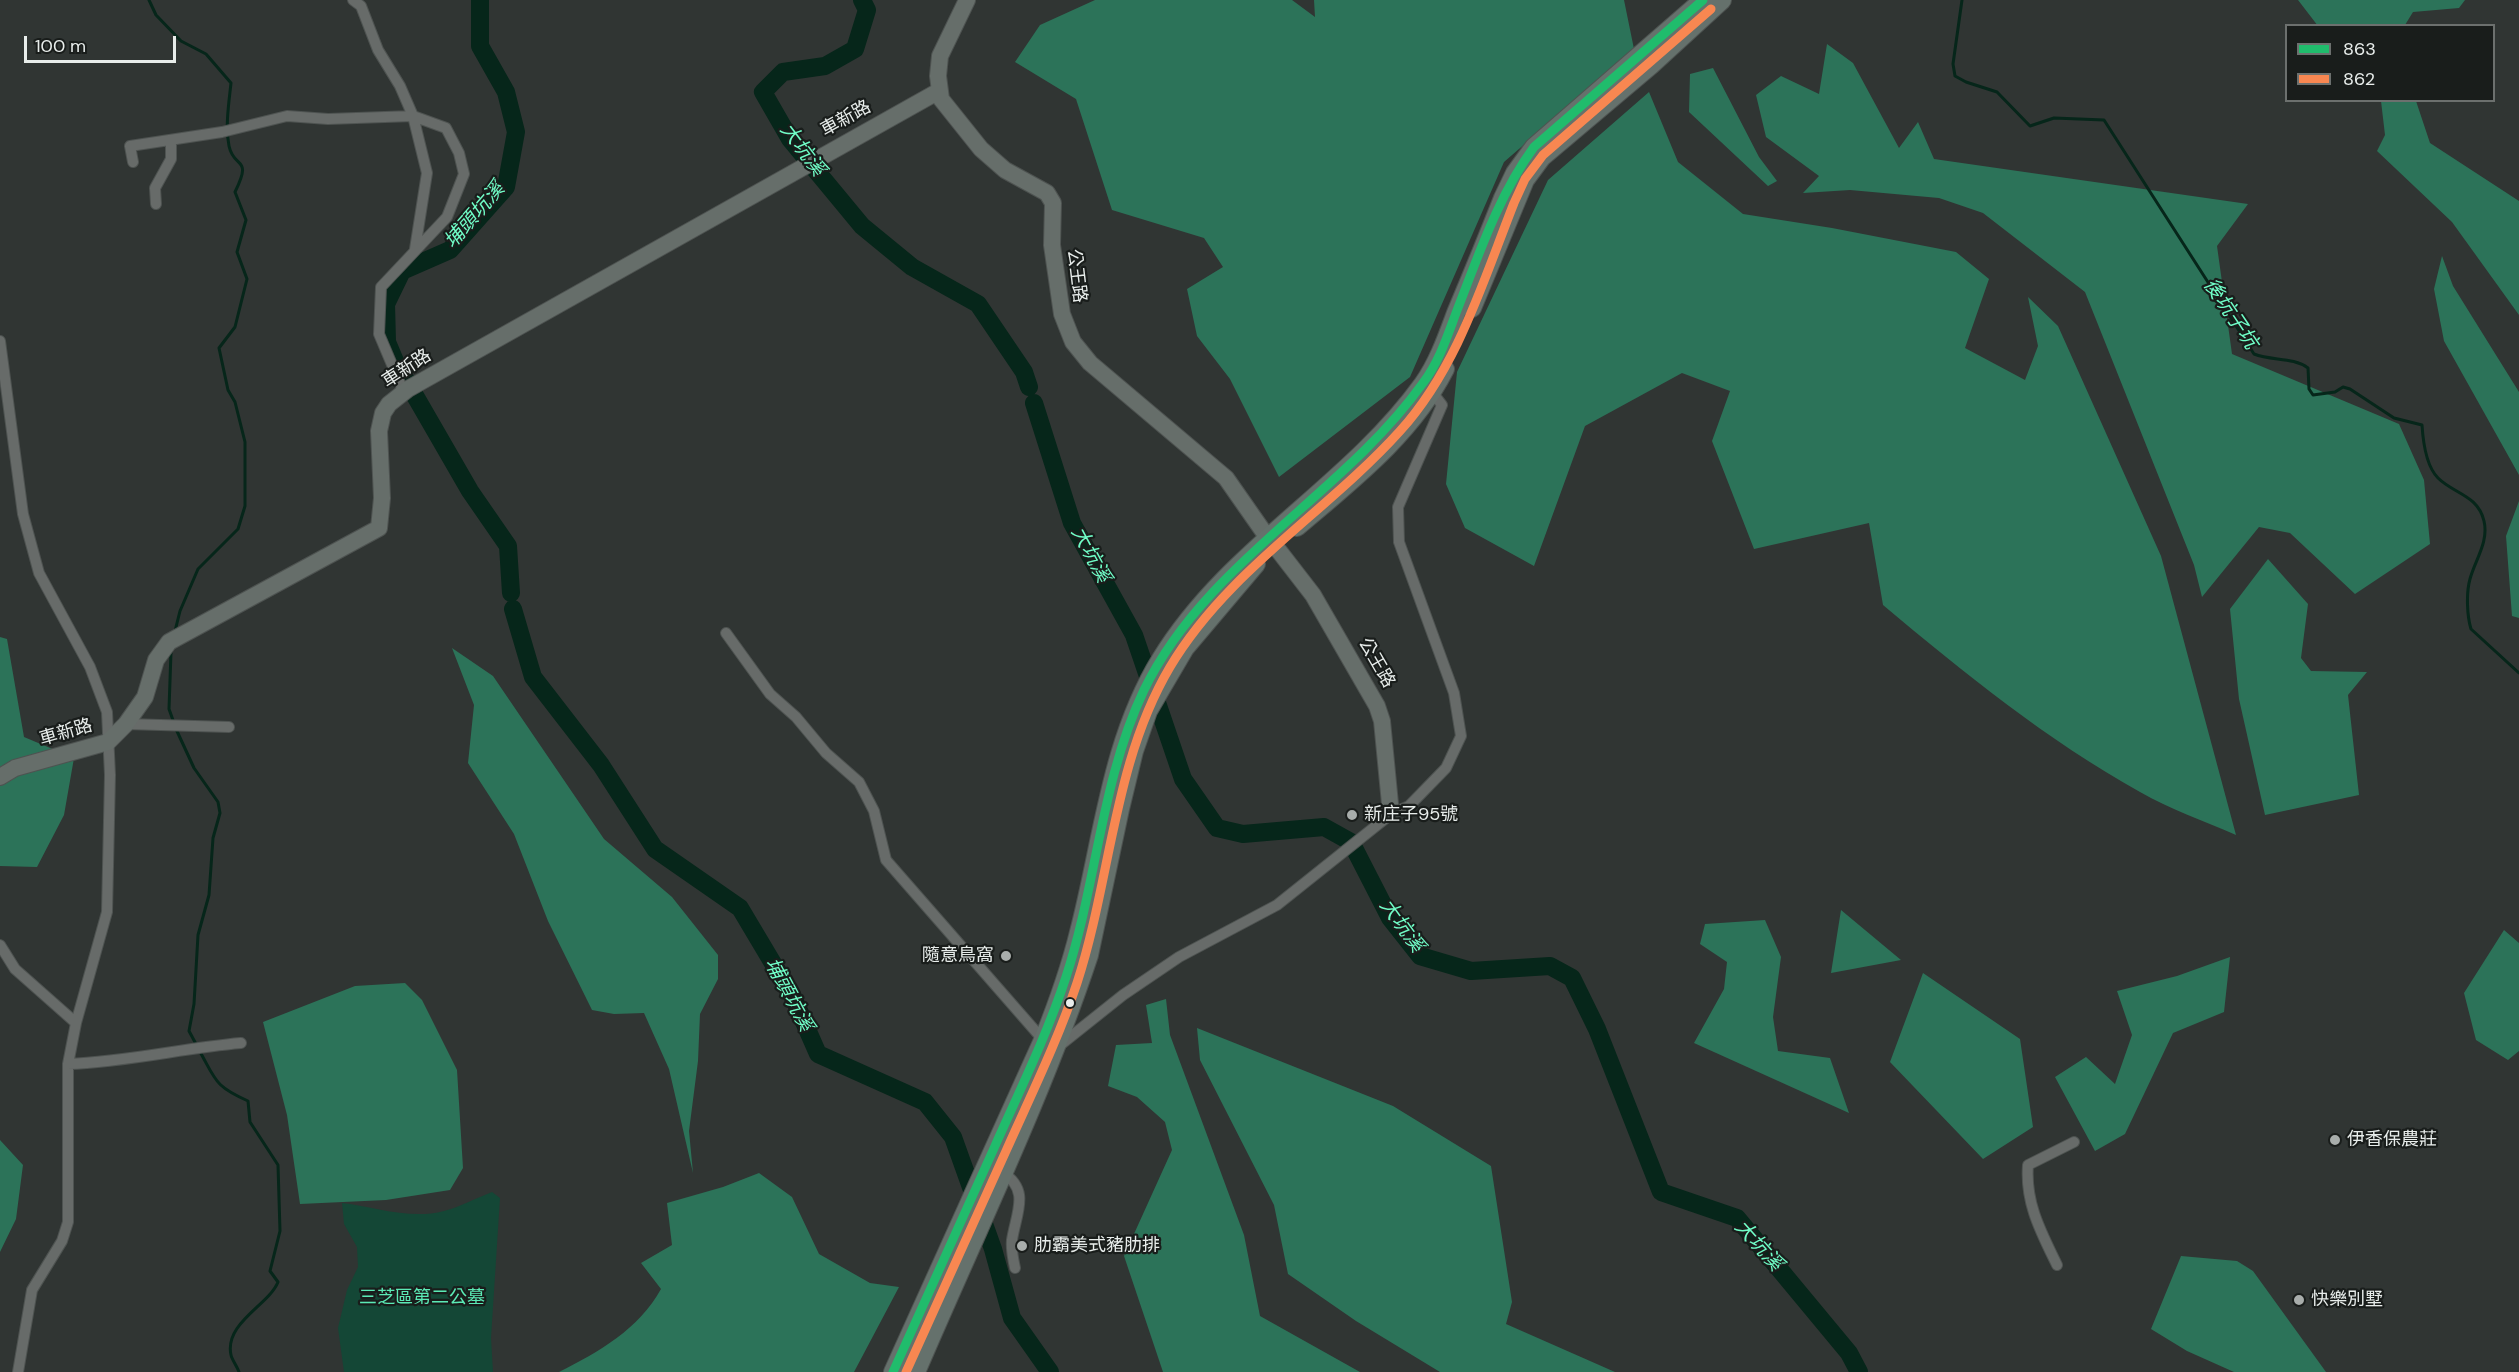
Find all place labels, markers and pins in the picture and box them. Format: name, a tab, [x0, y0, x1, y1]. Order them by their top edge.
place label: 新庄子95號	[1364, 804, 1458, 826]
marker: 新庄子95號	[1345, 808, 1359, 822]
place label: 隨意鳥窩	[922, 945, 994, 967]
marker: 隨意鳥窩	[999, 949, 1013, 963]
unlabelled marker	[1064, 997, 1076, 1009]
place label: 伊香保農莊	[2347, 1129, 2437, 1151]
marker: 伊香保農莊	[2328, 1133, 2342, 1147]
place label: 肋霸美式豬肋排	[1034, 1235, 1160, 1257]
marker: 肋霸美式豬肋排	[1015, 1239, 1029, 1253]
place label: 快樂別墅	[2311, 1289, 2383, 1311]
marker: 快樂別墅	[2292, 1293, 2306, 1307]

